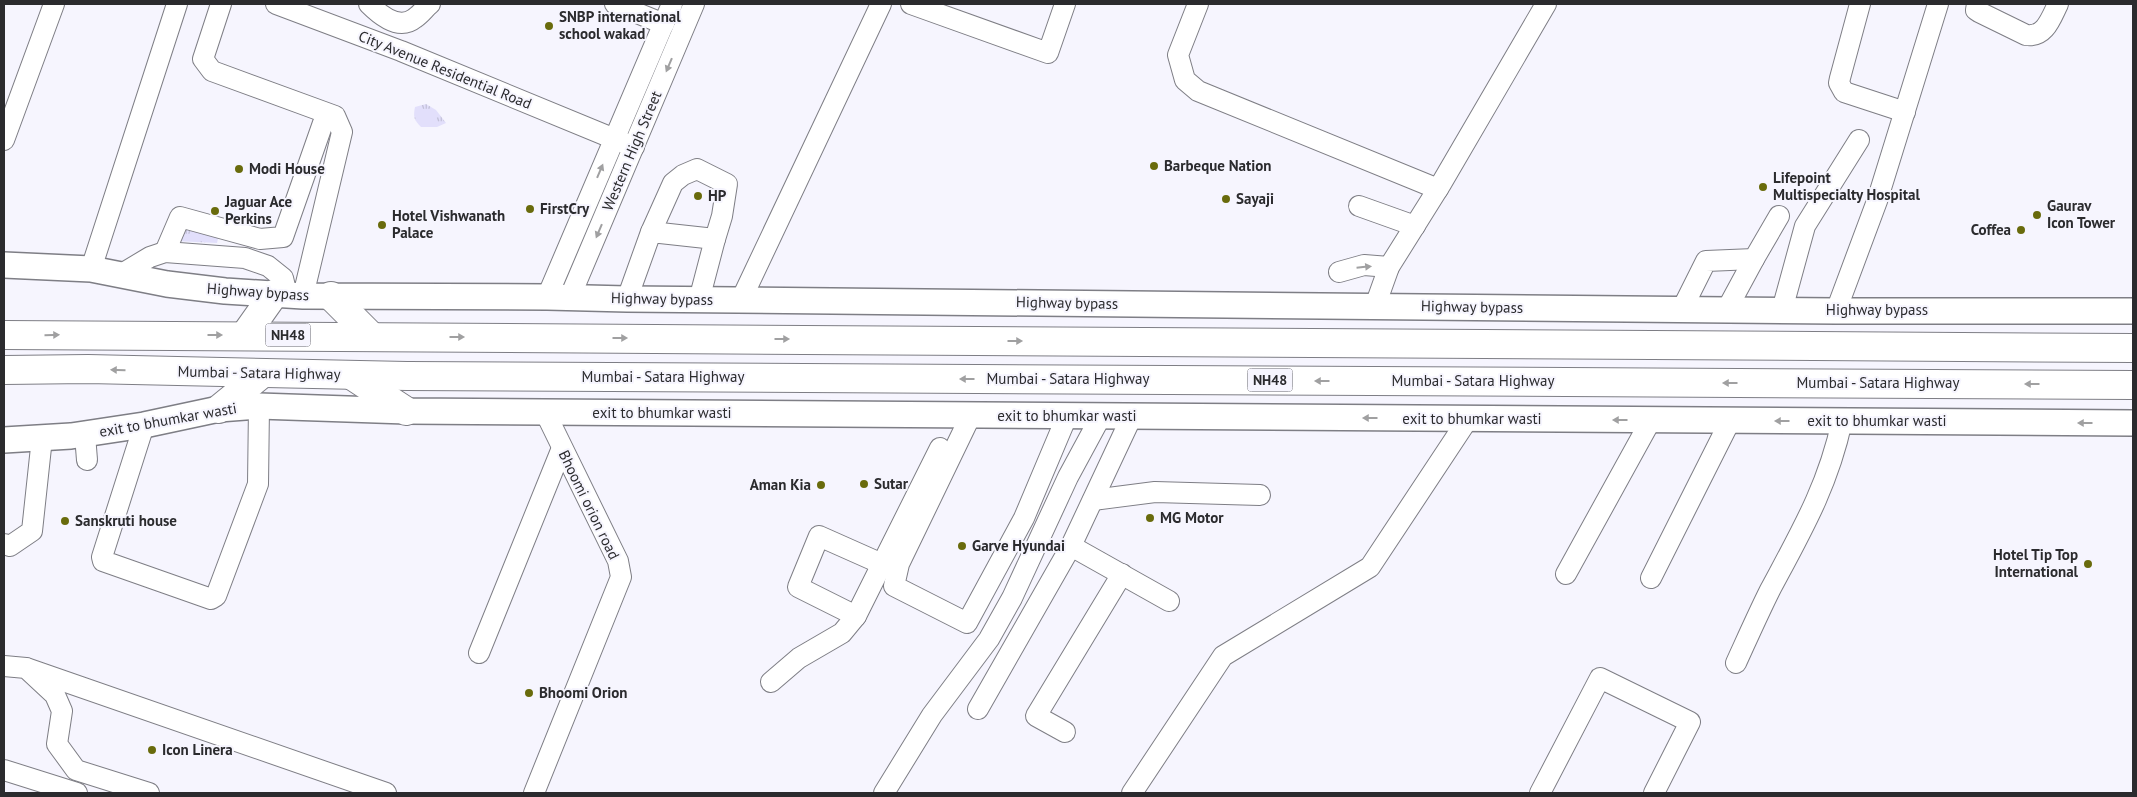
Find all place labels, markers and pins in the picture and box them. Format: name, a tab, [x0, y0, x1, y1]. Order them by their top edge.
place label: SNBP international school wakad	[559, 7, 681, 43]
marker: SNBP international school wakad	[543, 20, 555, 32]
place label: Barbeque Nation	[1164, 156, 1271, 175]
place label: Modi House	[249, 159, 325, 178]
marker: Barbeque Nation	[1148, 160, 1160, 172]
marker: Modi House	[233, 163, 245, 175]
place label: Lifepoint Multispecialty Hospital	[1773, 168, 1920, 204]
marker: Lifepoint Multispecialty Hospital	[1757, 181, 1769, 193]
place label: HP	[708, 186, 727, 205]
place label: Sayaji	[1236, 189, 1274, 208]
marker: HP	[692, 190, 704, 202]
place label: Jaguar Ace Perkins	[224, 192, 292, 228]
marker: Sayaji	[1220, 193, 1232, 205]
place label: Gaurav Icon Tower	[2047, 196, 2116, 232]
place label: FirstCry	[540, 199, 590, 218]
marker: FirstCry	[524, 203, 536, 215]
marker: Jaguar Ace Perkins	[209, 205, 221, 217]
place label: Hotel Vishwanath Palace	[392, 206, 505, 242]
marker: Gaurav Icon Tower	[2031, 209, 2043, 221]
marker: Hotel Vishwanath Palace	[376, 219, 388, 231]
place label: Coffea	[1971, 220, 2011, 239]
marker: Coffea	[2015, 224, 2027, 236]
place label: Sutar	[874, 474, 909, 493]
place label: Aman Kia	[750, 475, 811, 494]
marker: Sutar	[858, 478, 870, 490]
marker: Aman Kia	[815, 479, 827, 491]
place label: MG Motor	[1160, 508, 1224, 527]
place label: Sanskruti house	[75, 511, 177, 530]
marker: MG Motor	[1144, 512, 1156, 524]
marker: Sanskruti house	[59, 515, 71, 527]
place label: Garve Hyundai	[972, 536, 1065, 555]
marker: Garve Hyundai	[956, 540, 968, 552]
place label: Hotel Tip Top International	[1993, 545, 2079, 581]
marker: Hotel Tip Top International	[2082, 558, 2094, 570]
place label: Bhoomi Orion	[539, 683, 627, 702]
marker: Bhoomi Orion	[523, 687, 535, 699]
place label: Icon Linera	[162, 740, 233, 759]
marker: Icon Linera	[146, 744, 158, 756]

